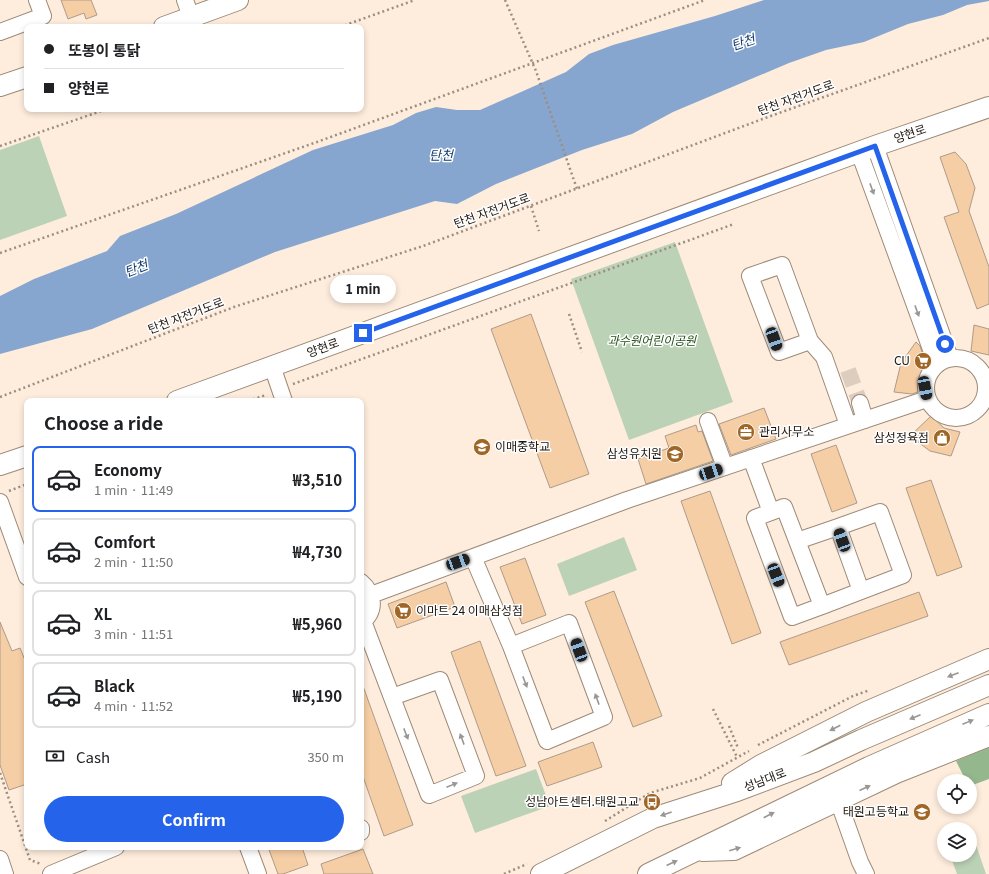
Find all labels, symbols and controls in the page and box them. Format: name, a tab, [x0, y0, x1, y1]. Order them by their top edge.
water label: 탄천	[728, 28, 758, 54]
text: 또봉이 통닭	[68, 39, 140, 60]
street label: 탄천 자전거도로	[755, 75, 836, 118]
text: 양현로	[68, 77, 109, 98]
street label: 양현로	[891, 119, 928, 146]
water label: 탄천	[429, 145, 454, 164]
one-way arrow	[870, 183, 876, 195]
street label: 탄천 자전거도로	[451, 188, 532, 231]
water label: 탄천	[121, 254, 151, 281]
callout: 1 min	[330, 275, 396, 303]
text: 1 min	[345, 279, 381, 298]
street label: 탄천 자전거도로	[145, 292, 226, 337]
one-way arrow	[914, 305, 920, 317]
route end	[354, 324, 372, 342]
car	[764, 326, 784, 352]
park label: 과수원어린이공원	[608, 331, 697, 348]
street label: 양현로	[304, 333, 341, 360]
route start	[936, 335, 954, 353]
place label: CU	[894, 351, 910, 368]
supermarket icon: CU	[913, 351, 933, 371]
car	[917, 375, 933, 401]
text: Choose a ride	[44, 409, 163, 435]
office icon: 관리사무소	[736, 422, 756, 442]
place label: 관리사무소	[759, 422, 814, 439]
place label: 삼성정육점	[874, 428, 929, 445]
shop icon: 삼성정육점	[932, 428, 952, 448]
school or university icon: 이매중학교	[472, 437, 492, 457]
place label: 이매중학교	[495, 437, 550, 454]
place label: 삼성유치원	[607, 444, 662, 461]
school or university icon: 삼성유치원	[665, 444, 685, 464]
text: Economy	[94, 459, 162, 480]
icon: car	[46, 461, 82, 497]
car	[698, 462, 724, 482]
text: ₩3,510	[293, 469, 342, 490]
text: 1 min · 11:49	[94, 480, 173, 499]
car	[832, 527, 852, 553]
text: Comfort	[94, 531, 155, 552]
icon: car	[46, 533, 82, 569]
text: ₩4,730	[293, 541, 342, 562]
text: 2 min · 11:50	[94, 552, 173, 571]
car	[445, 552, 471, 572]
car	[766, 562, 786, 588]
supermarket icon: 이마트 24 이매삼성점	[393, 601, 413, 621]
place label: 이마트 24 이매삼성점	[416, 601, 523, 618]
text: XL	[94, 603, 112, 624]
icon: car	[46, 605, 82, 641]
text: ₩5,960	[293, 613, 342, 634]
text: 3 min · 11:51	[94, 624, 173, 643]
car	[569, 637, 589, 663]
one-way arrow	[947, 672, 959, 678]
text: Black	[94, 675, 135, 696]
one-way arrow	[522, 676, 528, 688]
icon: car	[46, 677, 82, 713]
text: ₩5,190	[293, 685, 342, 706]
one-way arrow	[594, 692, 600, 704]
text: 4 min · 11:52	[94, 696, 173, 715]
one-way arrow	[909, 714, 920, 720]
one-way arrow	[962, 719, 974, 725]
one-way arrow	[829, 725, 840, 731]
one-way arrow	[403, 728, 409, 740]
one-way arrow	[459, 733, 465, 745]
icon: cash	[44, 745, 66, 767]
text: Cash	[76, 746, 110, 767]
text: 350 m	[307, 747, 344, 766]
street label: 성남대로	[741, 763, 788, 794]
map controls	[937, 774, 977, 862]
button: locate	[937, 774, 977, 814]
one-way arrow	[447, 782, 459, 788]
one-way arrow	[859, 784, 871, 791]
place label: 성남아트센터.태원고교	[525, 792, 639, 809]
bus stop icon: 성남아트센터.태원고교	[642, 792, 662, 812]
button: Confirm	[44, 796, 344, 842]
place label: 태원고등학교	[843, 802, 909, 819]
school or university icon: 태원고등학교	[912, 802, 932, 822]
one-way arrow	[660, 811, 672, 817]
one-way arrow	[763, 812, 774, 818]
button: layers	[937, 822, 977, 862]
one-way arrow	[728, 845, 741, 851]
one-way arrow	[666, 860, 678, 866]

